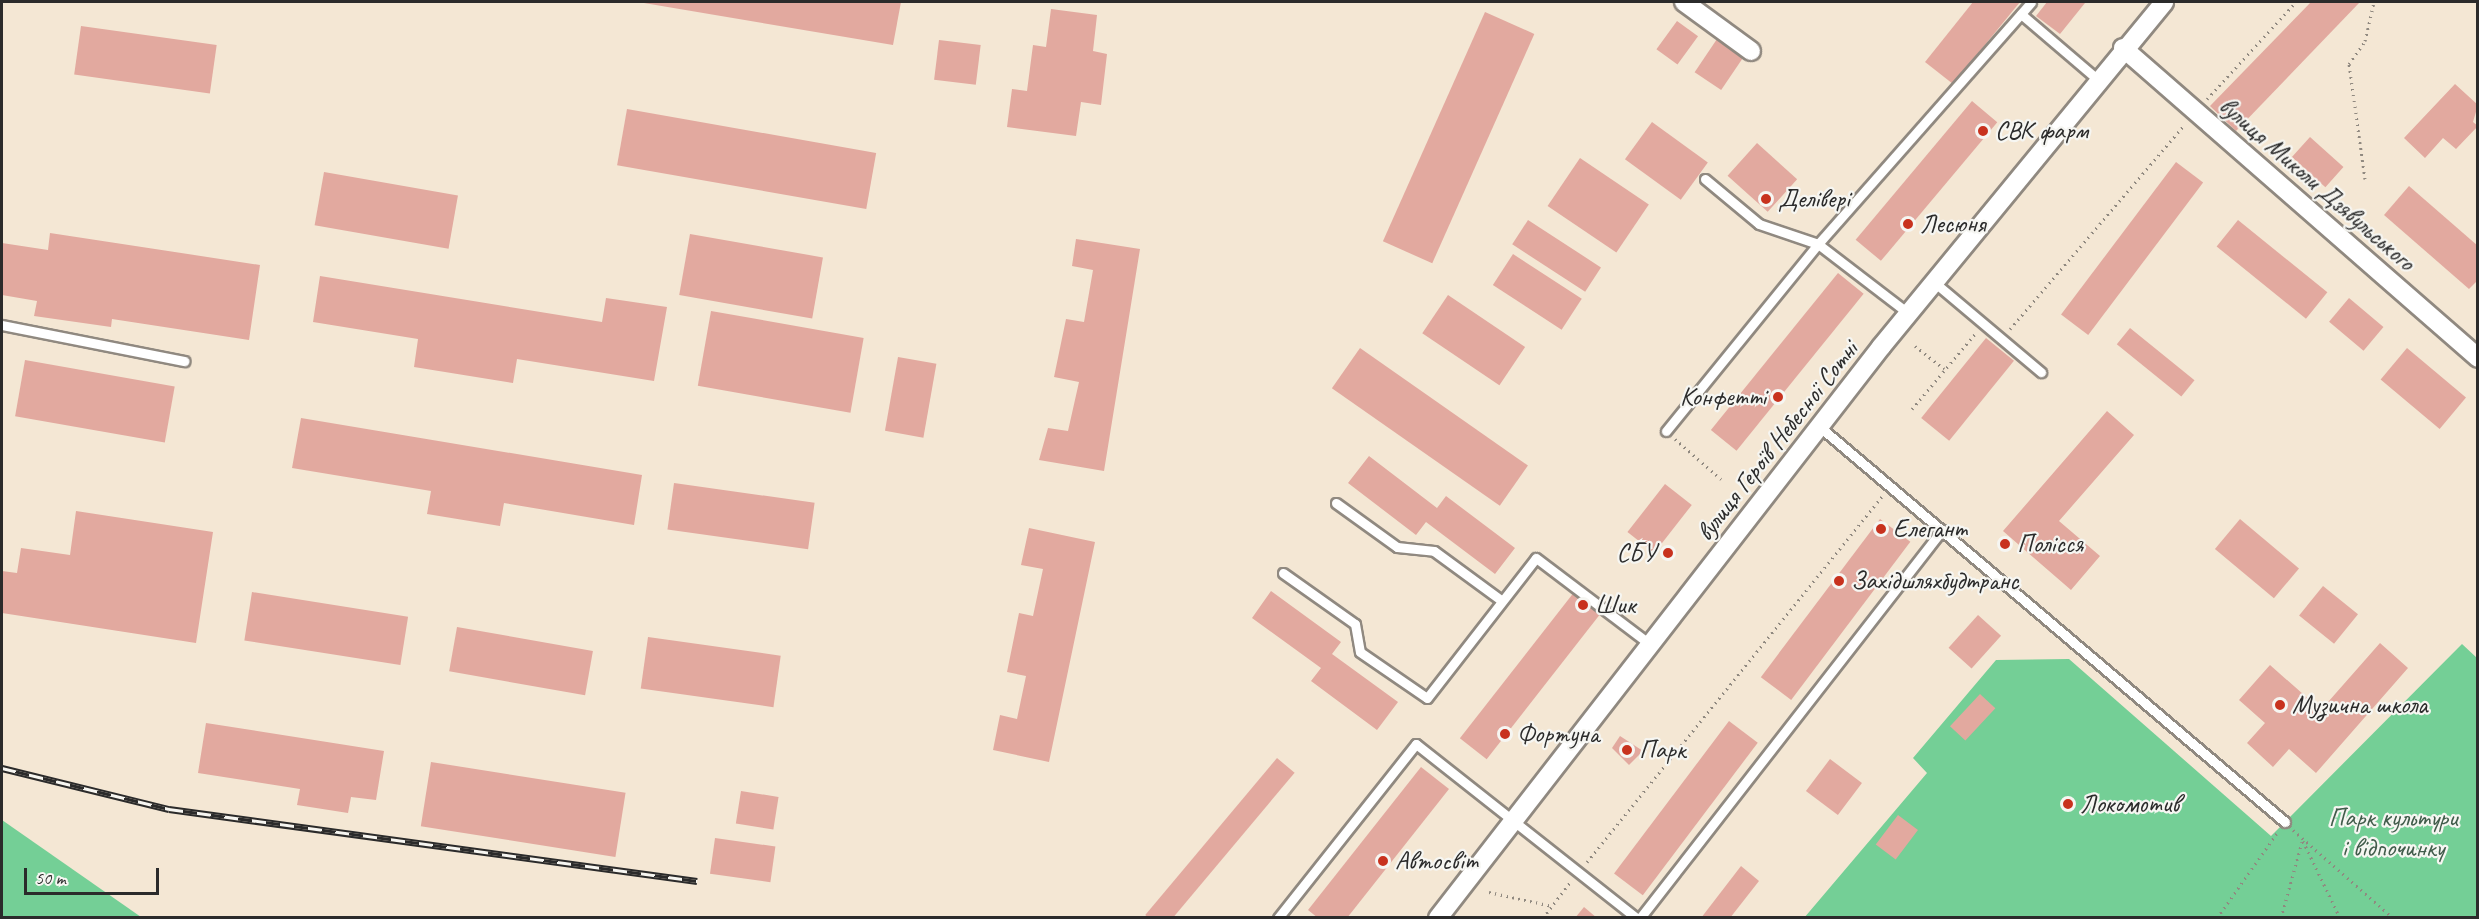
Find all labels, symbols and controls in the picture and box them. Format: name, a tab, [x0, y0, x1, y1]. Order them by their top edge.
street label: вулиця Миколи Дзявульського	[2212, 90, 2422, 278]
place label: СВК фарм	[1995, 115, 2088, 147]
marker: СВК фарм	[1976, 124, 1990, 138]
place label: Делівері	[1778, 183, 1850, 215]
marker: Делівері	[1759, 192, 1773, 206]
place label: Лесюня	[1920, 208, 1985, 240]
marker: Лесюня	[1901, 217, 1915, 231]
street label: вулиця Героїв Небесної Сотні	[1689, 335, 1865, 547]
place label: Конфетті	[1680, 381, 1766, 413]
marker: Конфетті	[1771, 390, 1785, 404]
place label: Елегант	[1893, 513, 1967, 545]
marker: Елегант	[1874, 522, 1888, 536]
place label: Полісся	[2017, 528, 2083, 560]
place label: СБУ	[1616, 537, 1656, 569]
marker: Полісся	[1998, 537, 2012, 551]
marker: СБУ	[1661, 546, 1675, 560]
place label: Західшляхбудтранс	[1851, 565, 2019, 597]
marker: Західшляхбудтранс	[1832, 574, 1846, 588]
place label: Шик	[1595, 589, 1635, 621]
marker: Шик	[1576, 598, 1590, 612]
place label: Музична школа	[2292, 689, 2427, 721]
marker: Музична школа	[2273, 698, 2287, 712]
place label: Фортуна	[1517, 718, 1599, 750]
marker: Фортуна	[1498, 727, 1512, 741]
place label: Парк	[1639, 734, 1685, 766]
marker: Парк	[1620, 743, 1634, 757]
place label: Локомотив	[2080, 788, 2179, 820]
marker: Локомотив	[2061, 797, 2075, 811]
park label: Парк культури і відпочинку	[2330, 802, 2456, 864]
place label: Автосвіт	[1395, 845, 1477, 877]
marker: Автосвіт	[1376, 854, 1390, 868]
scale bar	[27, 856, 162, 894]
text: 50 m	[35, 867, 66, 889]

